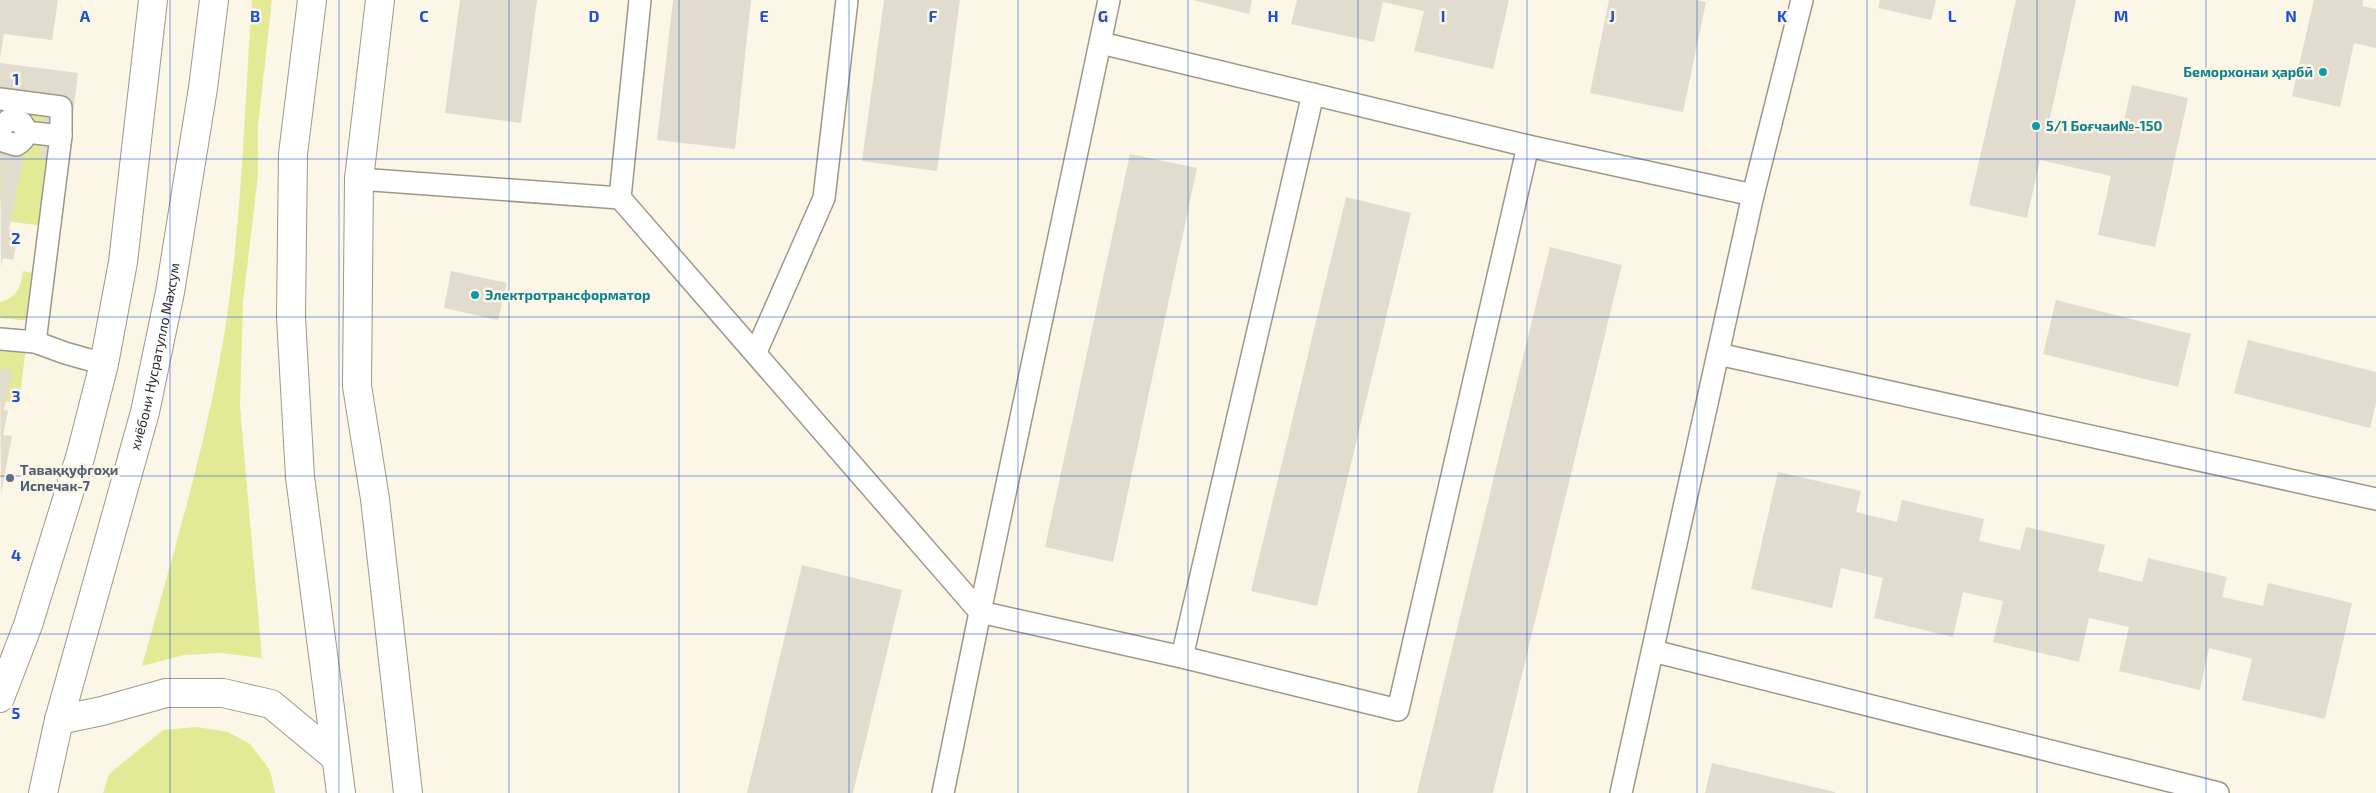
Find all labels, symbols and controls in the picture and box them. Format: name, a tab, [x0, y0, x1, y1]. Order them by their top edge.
text: A	[80, 6, 91, 25]
text: B	[250, 6, 260, 25]
text: C	[419, 6, 429, 25]
text: D	[589, 6, 600, 25]
text: E	[759, 6, 769, 25]
text: F	[929, 6, 938, 25]
text: G	[1098, 6, 1108, 25]
text: H	[1267, 6, 1279, 25]
text: I	[1441, 6, 1445, 25]
text: J	[1609, 6, 1615, 25]
text: K	[1777, 6, 1788, 25]
text: L	[1948, 6, 1957, 25]
text: M	[2114, 6, 2128, 25]
text: N	[2285, 6, 2297, 25]
place label: Беморхонаи ҳарбӣ	[2183, 63, 2313, 80]
marker: Беморхонаи ҳарбӣ	[2317, 66, 2329, 78]
text: 1	[13, 69, 19, 88]
place label: 5/1 Боғчаи№-150	[2046, 117, 2162, 134]
marker: 5/1 Боғчаи№-150	[2030, 120, 2042, 132]
text: 2	[11, 228, 21, 247]
street label: хиёбони Нусратулло Махсум	[126, 261, 183, 452]
place label: Электротрансформатор	[485, 286, 651, 303]
marker: Электротрансформатор	[469, 289, 481, 301]
text: 3	[11, 386, 21, 405]
place label: Таваққуфгоҳи Испечак-7	[20, 461, 118, 494]
marker: Таваққуфгоҳи Испечак-7	[4, 472, 16, 484]
text: 4	[11, 545, 21, 564]
text: 5	[12, 703, 21, 722]

